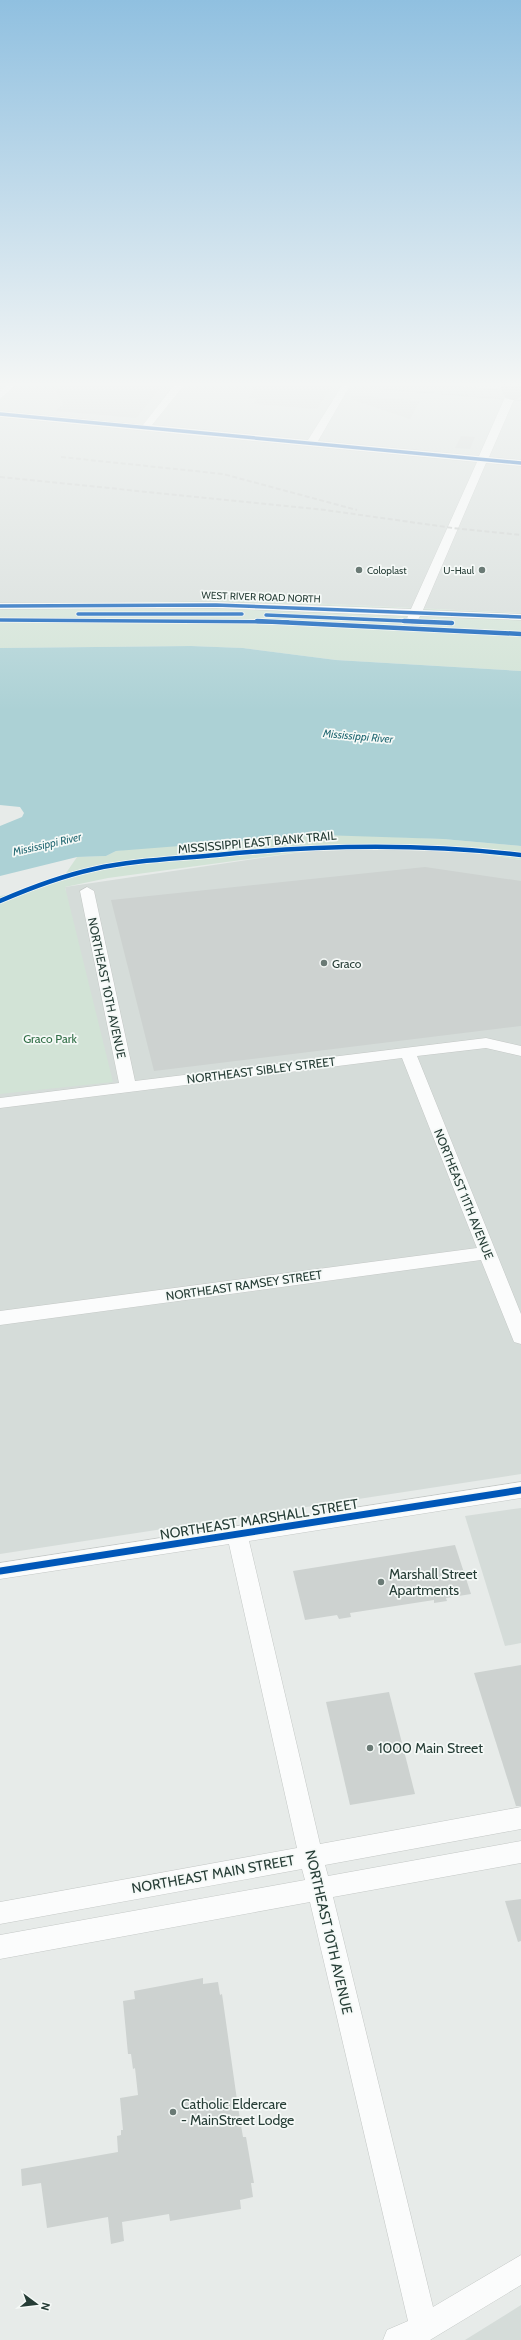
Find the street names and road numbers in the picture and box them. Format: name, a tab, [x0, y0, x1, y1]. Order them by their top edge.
street label: WEST RIVER ROAD NORTH	[201, 588, 321, 606]
street label: MISSISSIPPI EAST BANK TRAIL	[177, 828, 337, 856]
street label: NORTHEAST 10TH AVENUE	[85, 916, 129, 1060]
street label: NORTHEAST SIBLEY STREET	[186, 1053, 337, 1087]
street label: NORTHEAST 11TH AVENUE	[431, 1126, 497, 1262]
street label: NORTHEAST RAMSEY STREET	[165, 1267, 324, 1303]
street label: NORTHEAST MARSHALL STREET	[158, 1494, 360, 1544]
street label: NORTHEAST 10TH AVENUE	[301, 1848, 357, 2016]
street label: NORTHEAST MAIN STREET	[130, 1851, 296, 1897]

